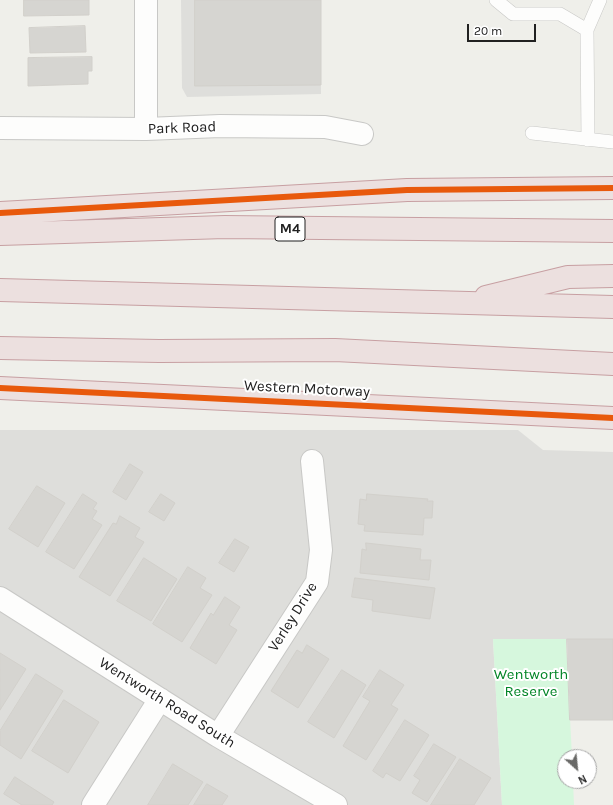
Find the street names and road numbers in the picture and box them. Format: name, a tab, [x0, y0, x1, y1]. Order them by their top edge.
street label: Park Road	[147, 118, 217, 138]
road number: M4	[275, 217, 305, 241]
street label: Western Motorway	[244, 377, 370, 401]
street label: Verley Drive	[265, 579, 321, 655]
street label: Wentworth Road South	[96, 654, 238, 752]

